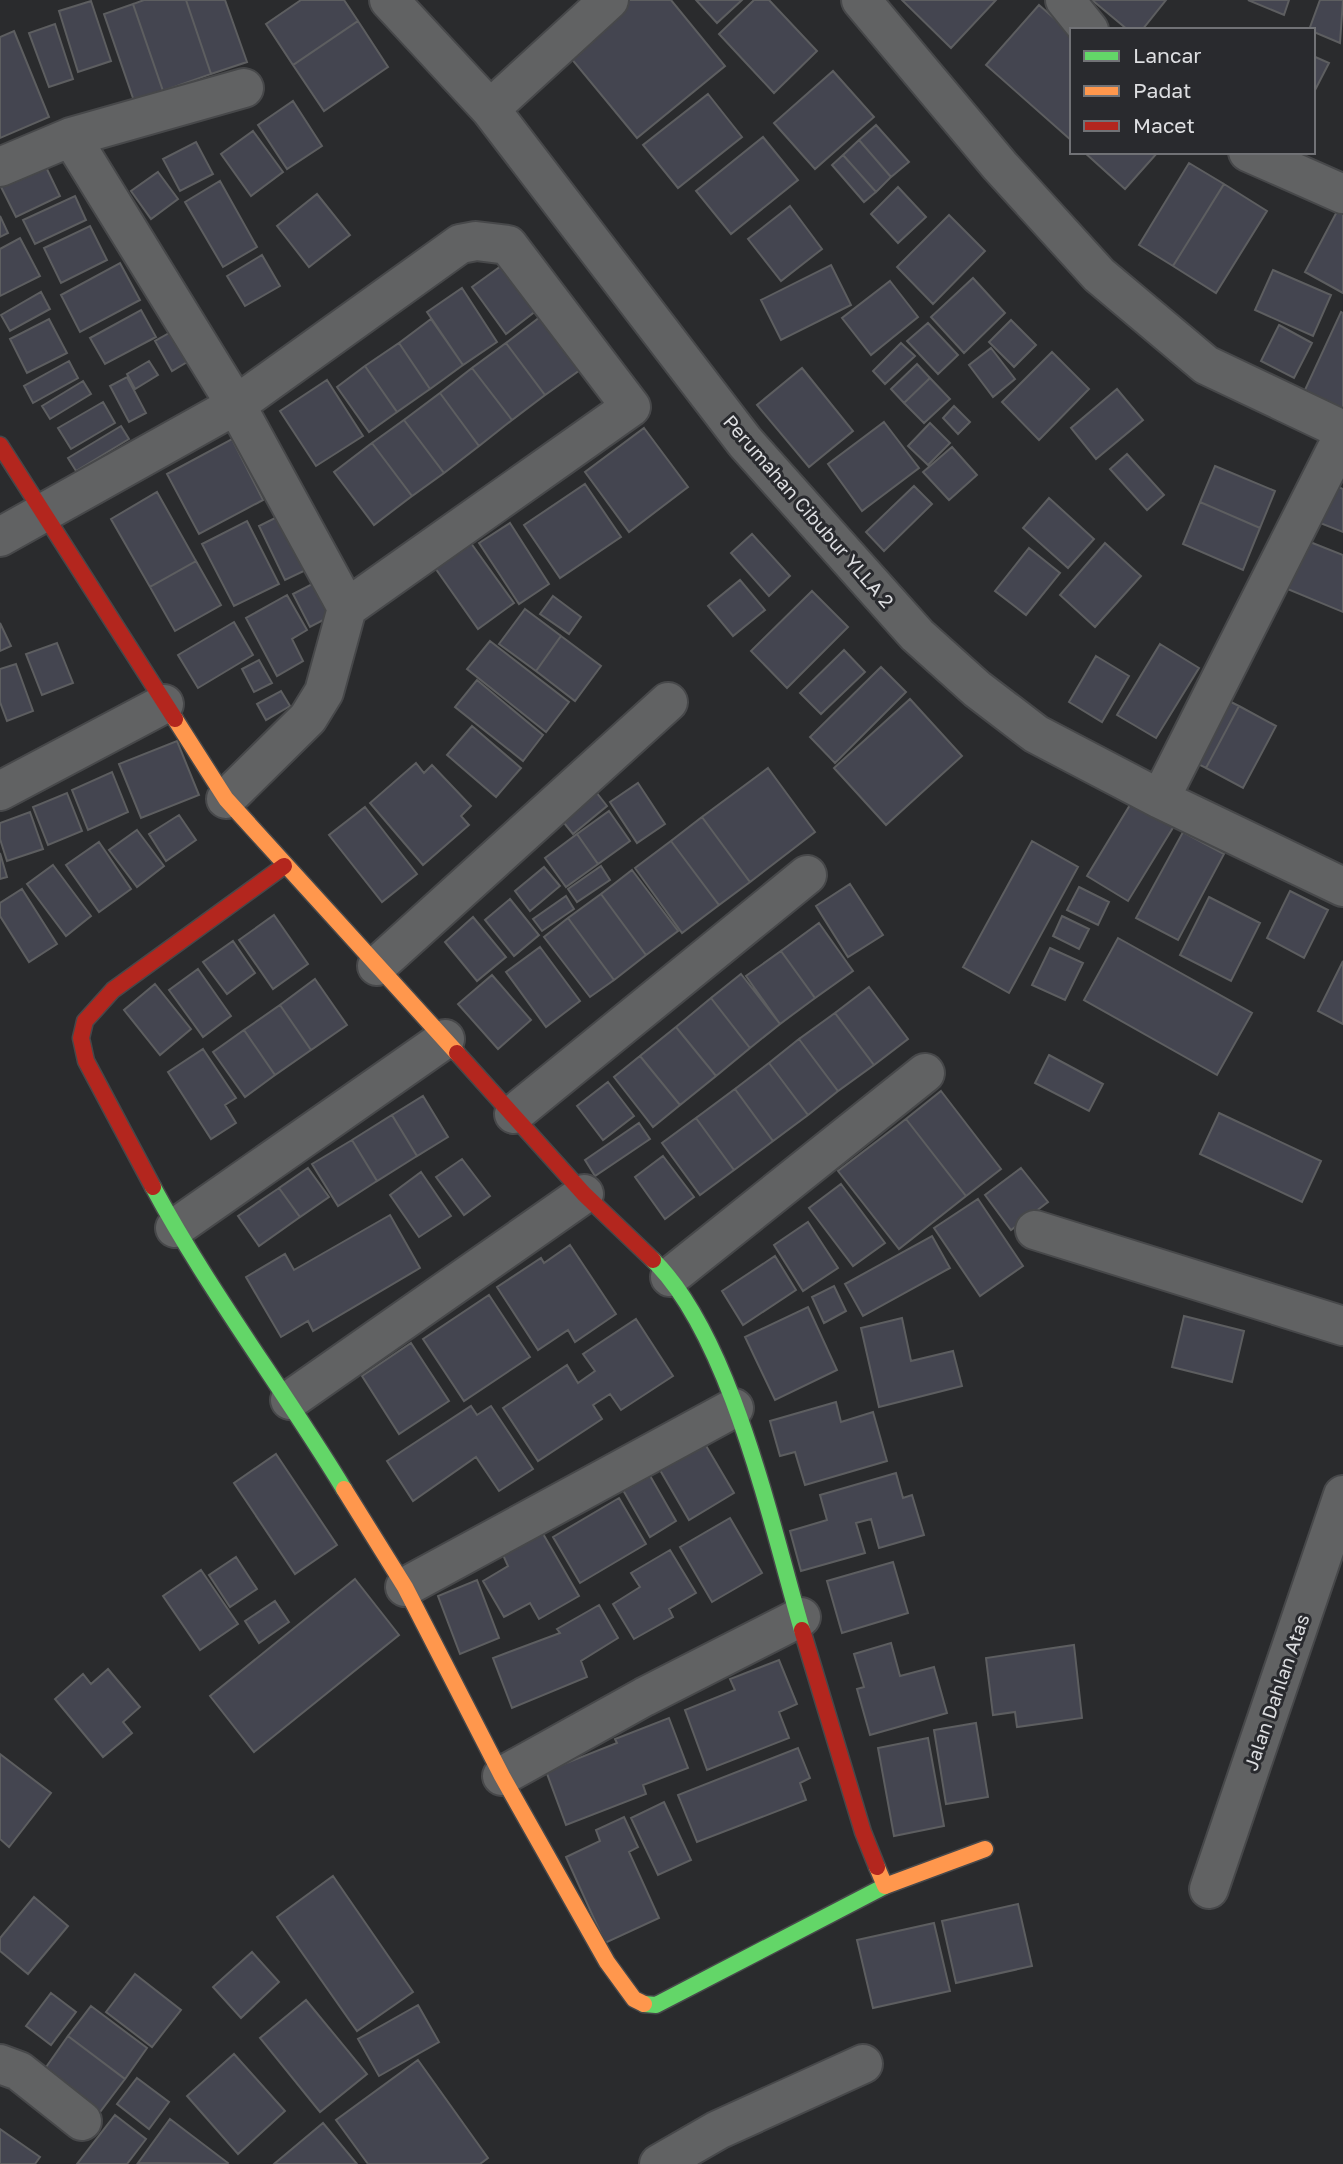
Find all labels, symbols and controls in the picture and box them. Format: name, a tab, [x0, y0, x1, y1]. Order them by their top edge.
legend	[1070, 28, 1315, 154]
text: Lancar	[1133, 42, 1201, 68]
text: Padat	[1133, 77, 1191, 103]
text: Macet	[1133, 112, 1195, 138]
street label: Perumahan Cibubur YLLA 2	[719, 410, 899, 612]
street label: Jalan Dahlan Atas	[1238, 1611, 1314, 1773]

